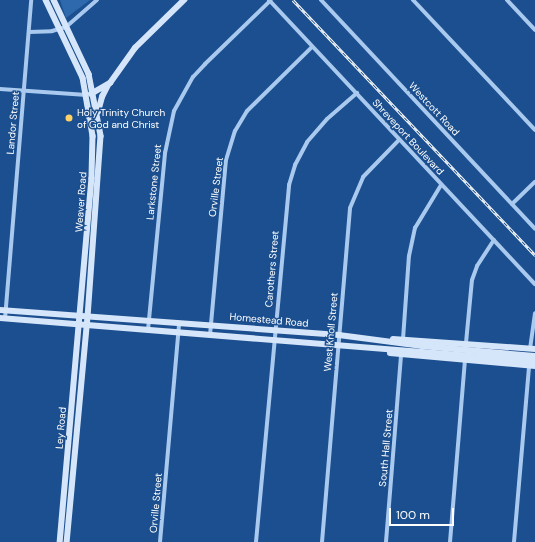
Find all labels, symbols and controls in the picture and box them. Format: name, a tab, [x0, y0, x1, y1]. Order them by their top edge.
street label: Westcott Road	[406, 80, 462, 138]
street label: Landor Street	[4, 91, 22, 155]
street label: Shreveport Boulevard	[370, 97, 446, 177]
place label: Holy Trinity Church of God and Christ	[77, 106, 165, 130]
marker: Holy Trinity Church of God and Christ	[64, 113, 74, 123]
street label: Larkstone Street	[144, 144, 164, 220]
street label: Orville Street	[206, 156, 226, 218]
street label: Weaver Road	[73, 171, 89, 233]
street label: Carothers Street	[263, 230, 281, 308]
street label: West Knoll Street	[322, 292, 340, 372]
street label: Homestead Road	[229, 311, 309, 329]
street label: Ley Road	[53, 407, 69, 449]
street label: South Hall Street	[377, 409, 395, 487]
street label: Orville Street	[147, 472, 165, 534]
scale bar	[391, 500, 456, 526]
text: 100 m	[396, 507, 430, 523]

